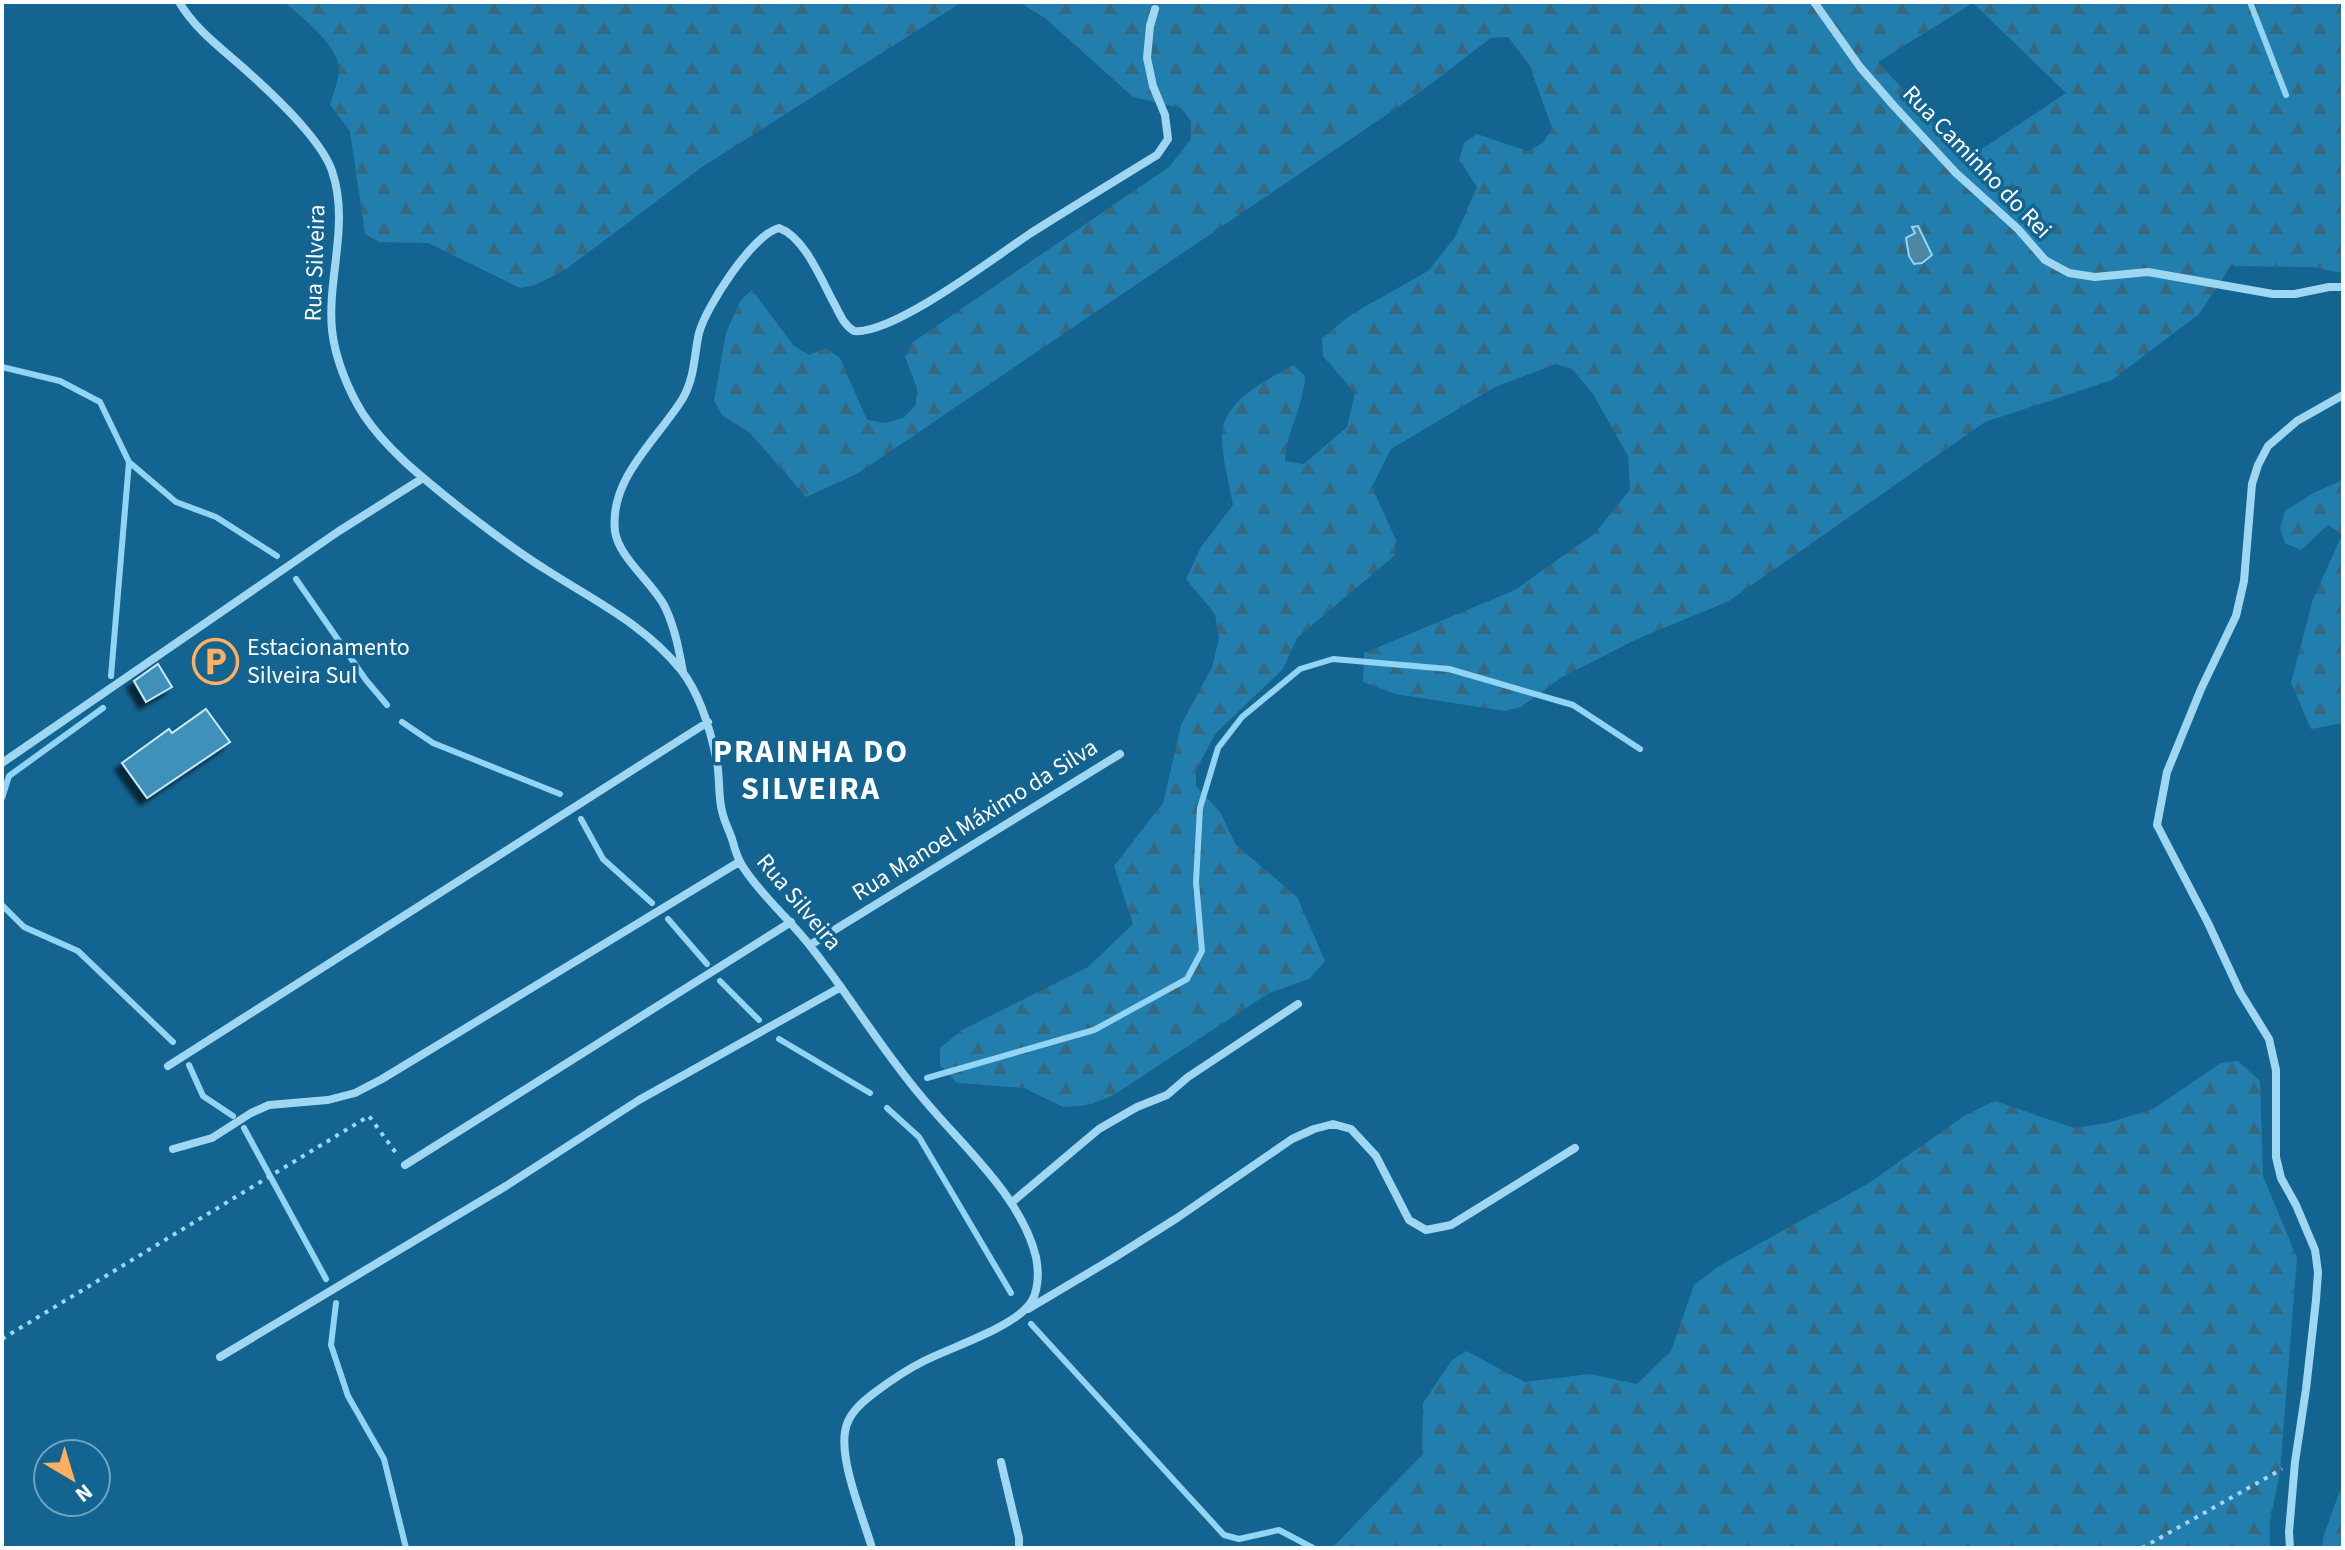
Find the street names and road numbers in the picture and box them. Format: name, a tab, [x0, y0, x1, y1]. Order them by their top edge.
street label: Rua Caminho do Rei	[1894, 77, 2060, 247]
street label: Rua Silveira	[295, 204, 335, 322]
street label: Rua Manoel Máximo da Silva	[845, 730, 1105, 910]
street label: Rua Silveira	[748, 846, 850, 958]

